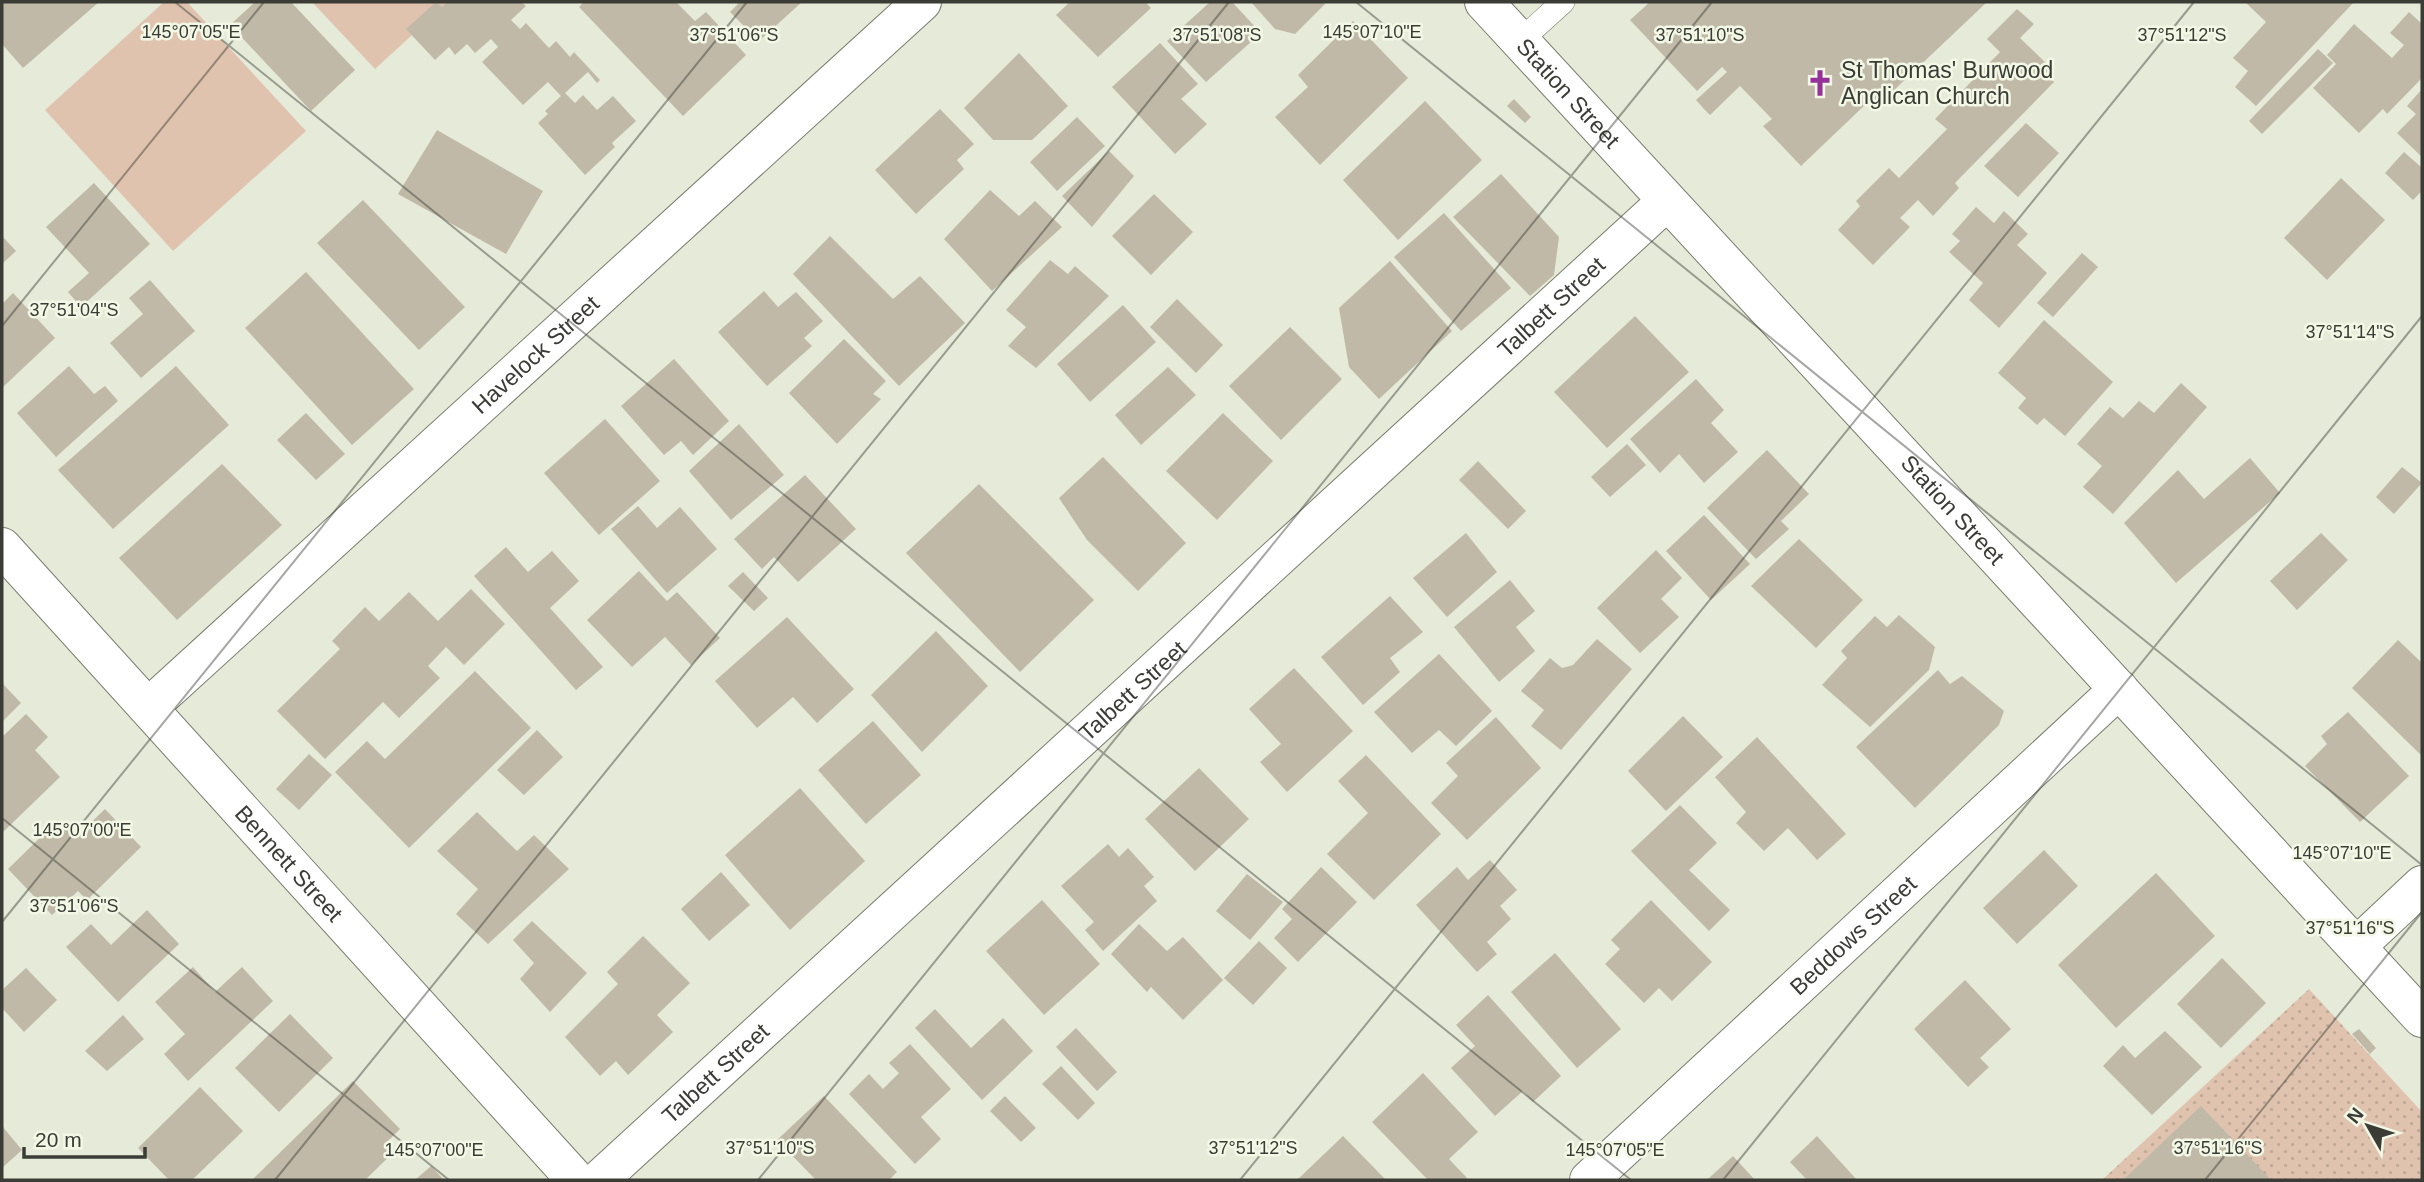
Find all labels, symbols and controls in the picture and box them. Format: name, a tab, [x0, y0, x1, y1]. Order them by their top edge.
text: 145°07'05"E	[141, 22, 241, 42]
text: 145°07'10"E	[1322, 22, 1422, 42]
text: 37°51'06"S	[689, 25, 779, 45]
text: 37°51'08"S	[1172, 25, 1262, 45]
text: 37°51'10"S	[1655, 25, 1745, 45]
text: 37°51'12"S	[2137, 25, 2227, 45]
street label: Station Street	[1511, 33, 1625, 154]
place label: St Thomas' Burwood Anglican Church	[1841, 57, 2053, 109]
church icon: St Thomas' Burwood Anglican Church	[1805, 68, 1835, 98]
street label: Talbett Street	[1493, 251, 1611, 362]
street label: Havelock Street	[467, 290, 605, 419]
text: 37°51'04"S	[29, 300, 119, 320]
text: 37°51'14"S	[2305, 322, 2395, 342]
street label: Station Street	[1896, 450, 2010, 570]
street label: Talbett Street	[1074, 635, 1192, 746]
street label: Bennett Street	[230, 800, 348, 927]
text: 145°07'00"E	[32, 820, 132, 840]
text: 145°07'10"E	[2292, 843, 2392, 863]
street label: Beddows Street	[1785, 870, 1922, 1000]
text: 37°51'06"S	[29, 896, 119, 916]
text: 37°51'16"S	[2305, 918, 2395, 938]
street label: Talbett Street	[657, 1017, 775, 1129]
north arrow	[2333, 1091, 2403, 1161]
text: N	[2343, 1104, 2368, 1128]
scale bar	[24, 1116, 145, 1160]
text: 20 m	[35, 1128, 82, 1151]
text: 37°51'10"S	[725, 1138, 815, 1158]
text: 37°51'12"S	[1208, 1138, 1298, 1158]
text: 37°51'16"S	[2173, 1138, 2263, 1158]
text: 145°07'00"E	[384, 1140, 484, 1160]
text: 145°07'05"E	[1565, 1140, 1665, 1160]

